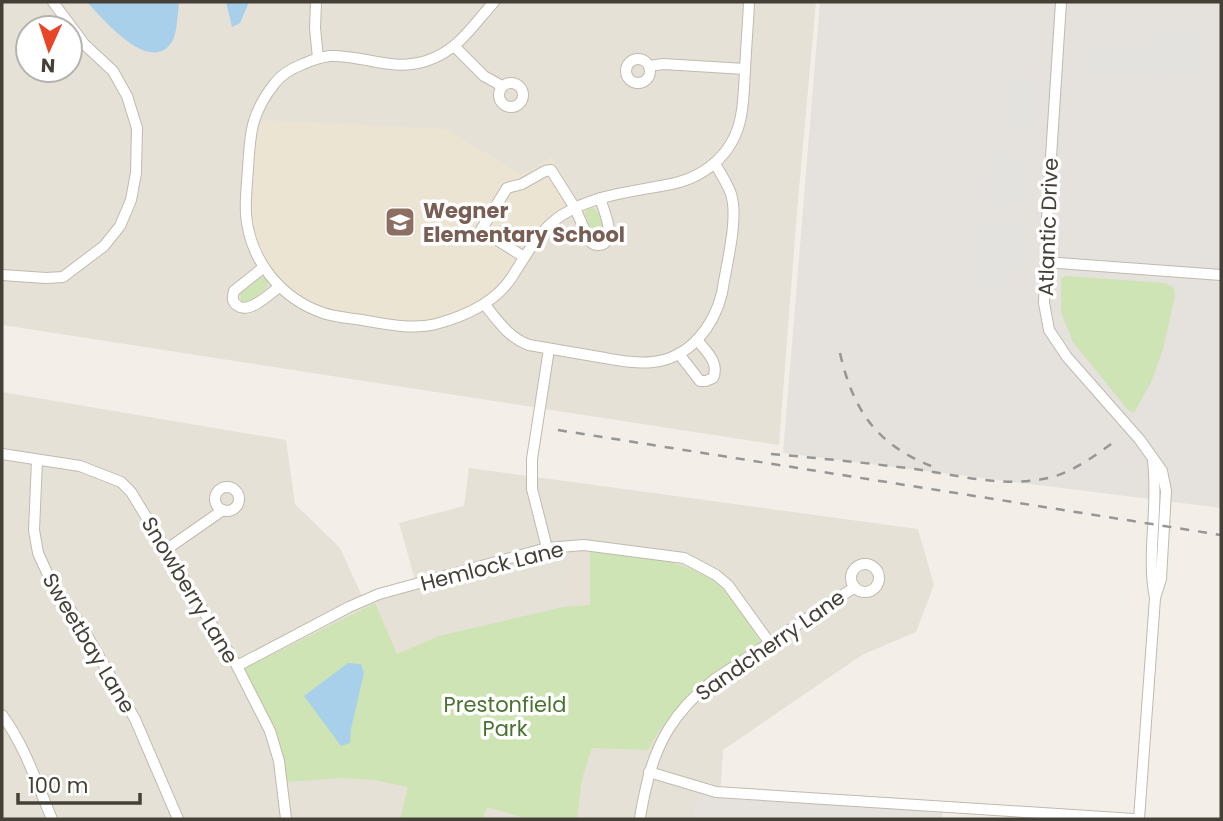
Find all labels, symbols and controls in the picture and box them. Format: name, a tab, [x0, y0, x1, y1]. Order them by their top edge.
north arrow	[14, 14, 84, 84]
text: N	[40, 52, 56, 79]
street label: Atlantic Drive	[1031, 157, 1065, 297]
place label: Wegner Elementary School	[423, 196, 625, 249]
school or university icon: Wegner Elementary School	[383, 205, 417, 239]
street label: Snowberry Lane	[135, 511, 245, 669]
street label: Hemlock Lane	[417, 534, 567, 598]
street label: Sweetbay Lane	[36, 567, 142, 719]
street label: Sandcherry Lane	[690, 583, 850, 707]
park label: Prestonfield Park	[444, 690, 566, 743]
scale bar	[18, 762, 140, 806]
text: 100 m	[28, 771, 88, 800]

